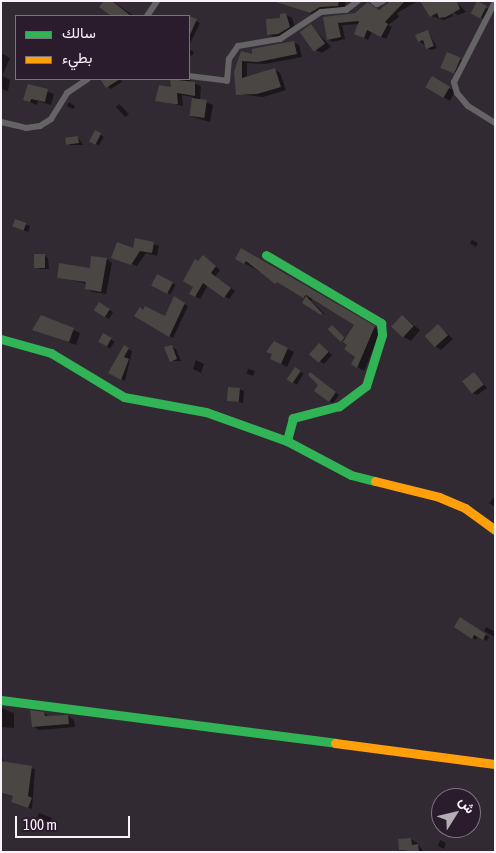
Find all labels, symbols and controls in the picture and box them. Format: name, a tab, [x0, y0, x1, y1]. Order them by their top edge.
legend	[15, 15, 190, 80]
text: سالك	[62, 24, 96, 41]
text: بطيء	[62, 49, 92, 66]
north arrow	[431, 788, 481, 838]
text: ش	[456, 793, 479, 816]
scale bar	[18, 806, 132, 838]
text: 100 m	[23, 816, 57, 833]

